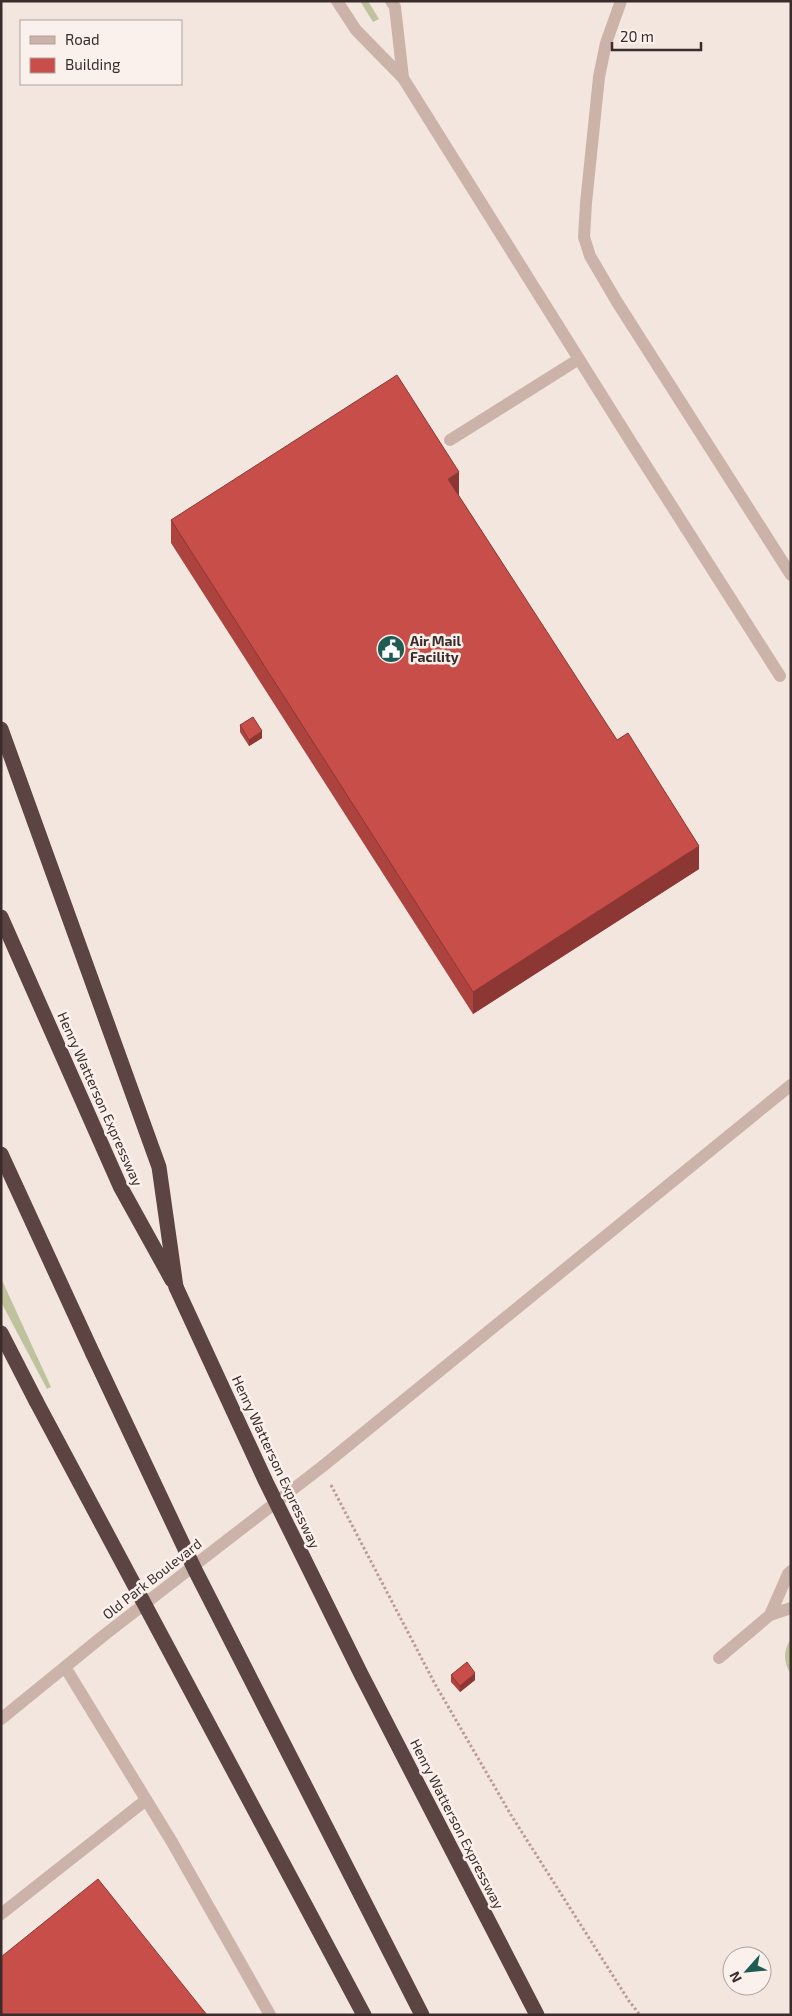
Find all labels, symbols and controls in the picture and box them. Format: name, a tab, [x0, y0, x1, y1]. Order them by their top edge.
legend	[20, 20, 182, 85]
scale bar	[612, 20, 701, 52]
text: 20 m	[620, 27, 654, 45]
text: Road	[65, 30, 100, 48]
text: Building	[65, 55, 121, 73]
place label: Air Mail Facility	[410, 632, 461, 665]
public building icon: Air Mail Facility	[376, 634, 406, 664]
street label: Henry Watterson Expressway	[54, 1009, 147, 1189]
street label: Henry Watterson Expressway	[229, 1373, 324, 1551]
street label: Old Park Boulevard	[99, 1535, 205, 1623]
street label: Henry Watterson Expressway	[407, 1736, 508, 1912]
north arrow	[722, 1946, 772, 1996]
text: N	[725, 1969, 745, 1985]

